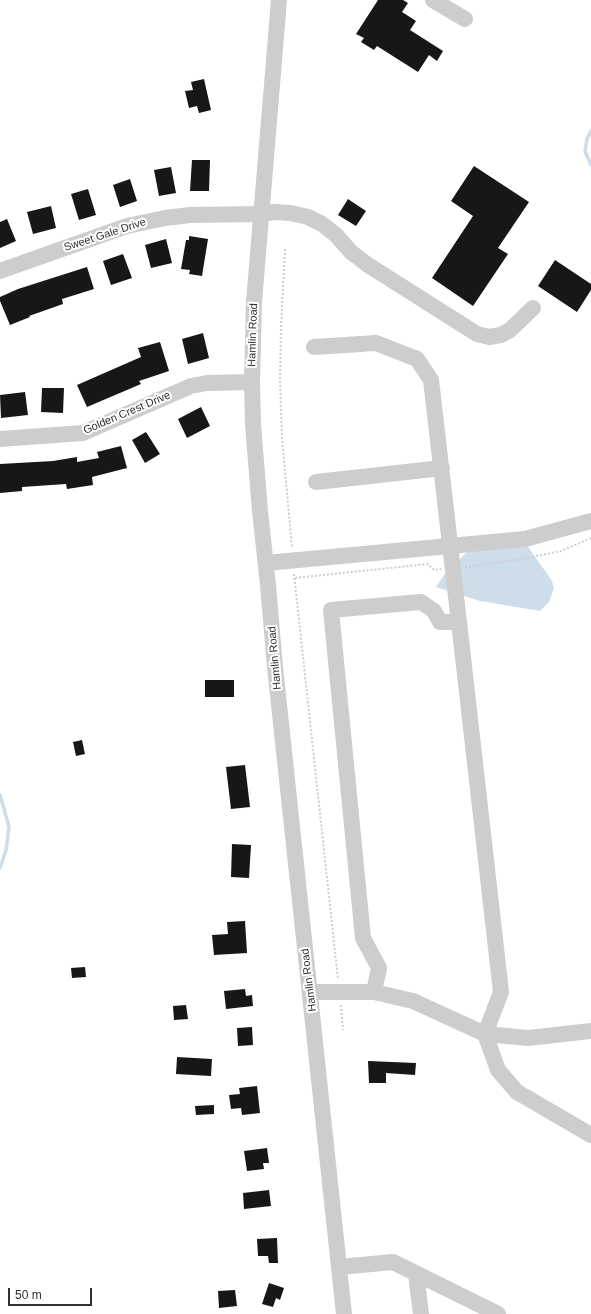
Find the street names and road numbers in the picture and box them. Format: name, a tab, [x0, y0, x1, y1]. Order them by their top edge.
street label: Sweet Gale Drive	[62, 215, 148, 255]
street label: Hamlin Road	[245, 303, 261, 367]
street label: Golden Crest Drive	[81, 389, 173, 437]
street label: Hamlin Road	[266, 626, 284, 690]
street label: Hamlin Road	[299, 948, 319, 1012]

